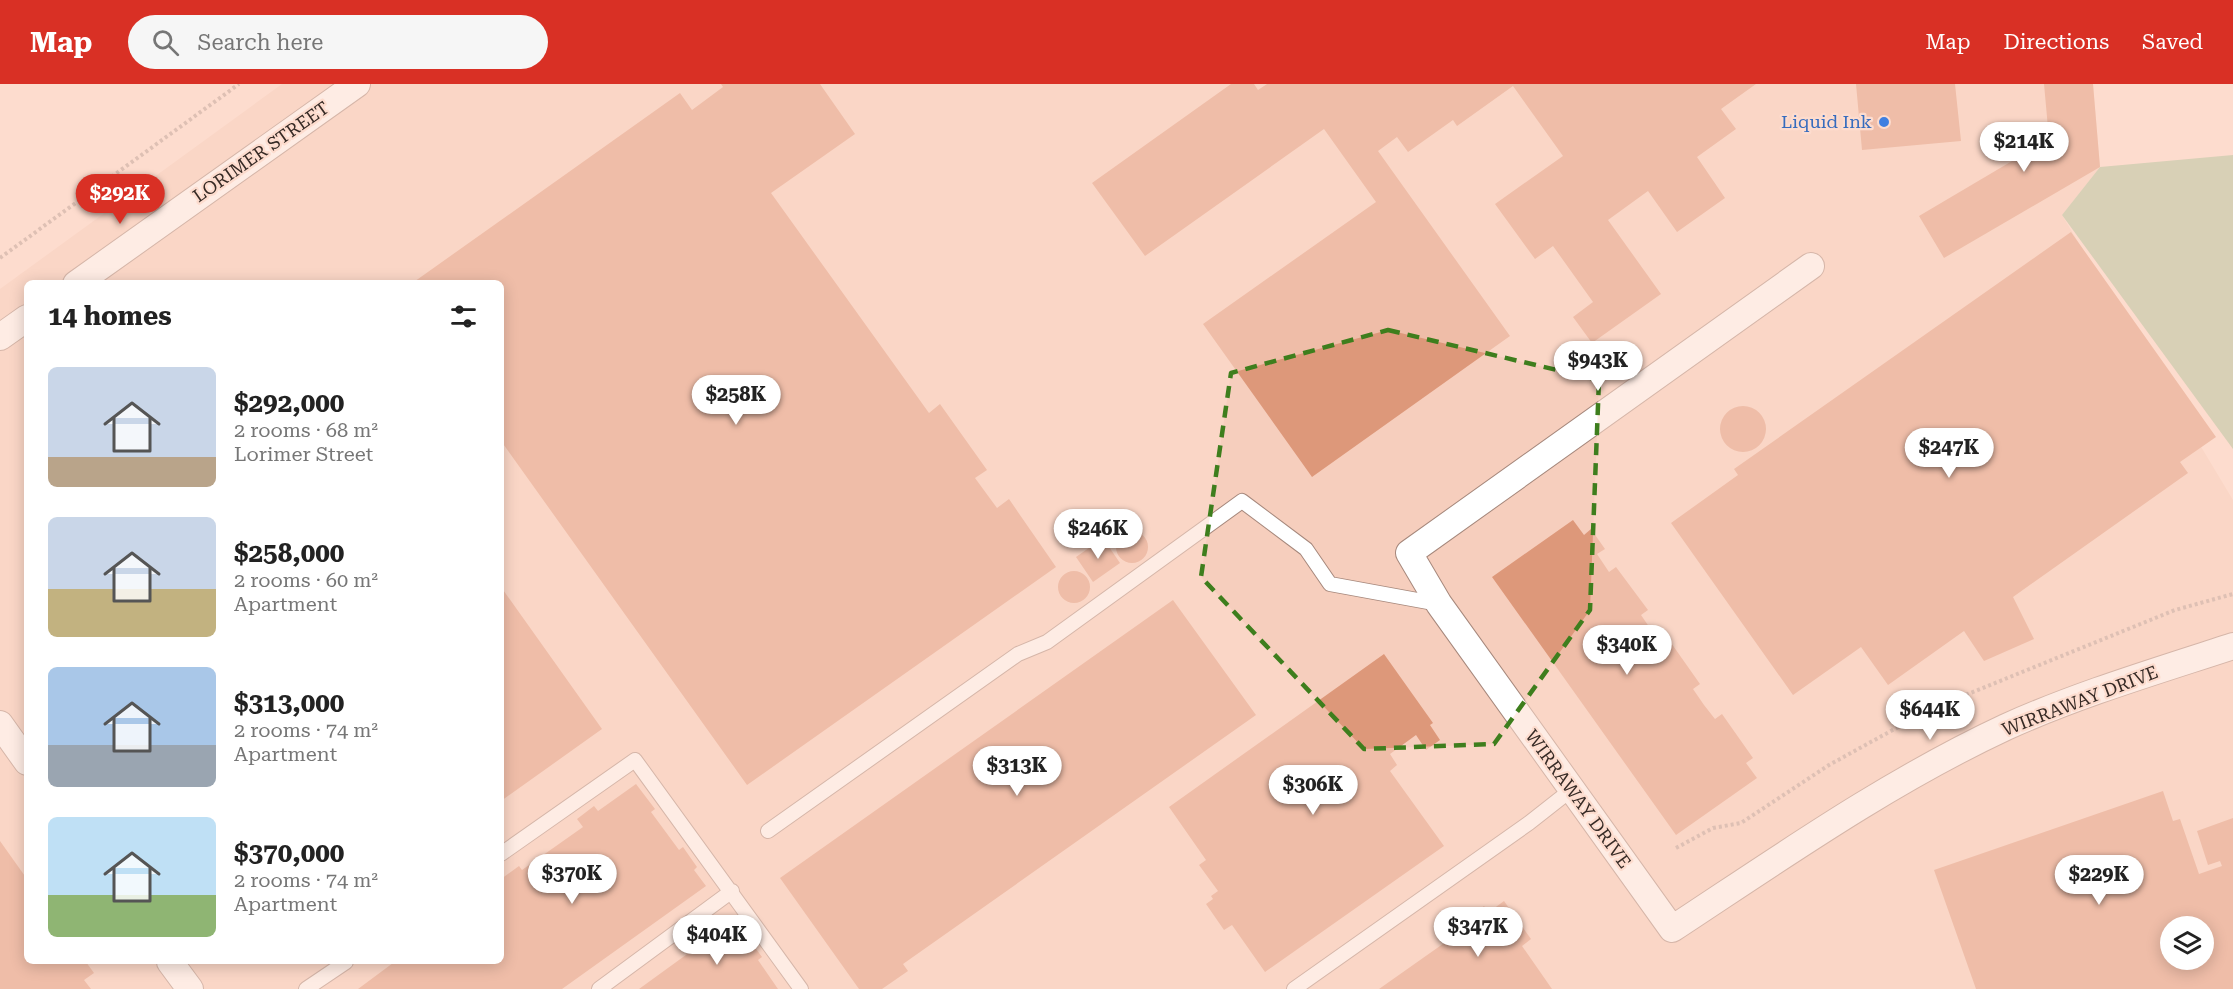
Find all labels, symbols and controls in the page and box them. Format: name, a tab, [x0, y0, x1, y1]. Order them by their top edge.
search box	[128, 15, 548, 69]
text: Map	[30, 26, 92, 59]
icon: search	[149, 26, 182, 59]
text: Search here	[197, 30, 323, 55]
text: Map	[1926, 30, 1970, 54]
text: Directions	[2003, 30, 2109, 54]
text: Saved	[2142, 30, 2203, 54]
street label: LORIMER STREET	[189, 97, 333, 206]
place label: Liquid Ink	[1781, 111, 1872, 132]
marker: Liquid Ink	[1877, 115, 1891, 129]
pin: $214K	[1982, 122, 2066, 173]
text: $214K	[1994, 129, 2054, 153]
pin: $292K	[78, 174, 162, 225]
text: $292K	[90, 181, 150, 205]
icon: filters	[447, 300, 480, 333]
text: 14 homes	[48, 301, 172, 331]
pin: $943K	[1556, 341, 1640, 392]
text: $943K	[1568, 348, 1628, 372]
pin: $258K	[694, 375, 778, 426]
text: $258K	[706, 382, 766, 406]
text: $292,000	[234, 388, 344, 418]
icon: home	[96, 391, 168, 463]
text: 2 rooms · 68 m²	[234, 418, 378, 442]
pin: $247K	[1907, 428, 1991, 479]
text: $247K	[1919, 435, 1979, 459]
text: Lorimer Street	[234, 442, 373, 466]
pin: $246K	[1056, 509, 1140, 560]
text: $246K	[1068, 516, 1128, 540]
text: $258,000	[234, 538, 344, 568]
icon: home	[96, 541, 168, 613]
text: 2 rooms · 60 m²	[234, 568, 378, 592]
text: Apartment	[234, 592, 337, 616]
pin: $340K	[1585, 625, 1669, 676]
text: $340K	[1597, 632, 1657, 656]
street label: WIRRAWAY DRIVE	[1999, 661, 2161, 740]
text: $313,000	[234, 688, 344, 718]
pin: $644K	[1888, 690, 1972, 741]
icon: home	[96, 691, 168, 763]
text: $644K	[1900, 697, 1960, 721]
text: 2 rooms · 74 m²	[234, 718, 378, 742]
street label: WIRRAWAY DRIVE	[1521, 726, 1636, 872]
text: Apartment	[234, 742, 337, 766]
pin: $313K	[975, 746, 1059, 797]
text: $313K	[987, 753, 1047, 777]
pin: $306K	[1271, 765, 1355, 816]
text: $306K	[1283, 772, 1343, 796]
text: $370,000	[234, 838, 344, 868]
icon: home	[96, 841, 168, 913]
pin: $370K	[530, 854, 614, 905]
pin: $229K	[2057, 855, 2141, 906]
text: $370K	[542, 861, 602, 885]
text: $229K	[2069, 862, 2129, 886]
text: 2 rooms · 74 m²	[234, 868, 378, 892]
text: Apartment	[234, 892, 337, 916]
pin: $347K	[1436, 907, 1520, 958]
text: $347K	[1448, 914, 1508, 938]
pin: $404K	[675, 915, 759, 966]
map controls	[2160, 916, 2214, 970]
button: layers	[2160, 916, 2214, 970]
text: $404K	[687, 922, 747, 946]

